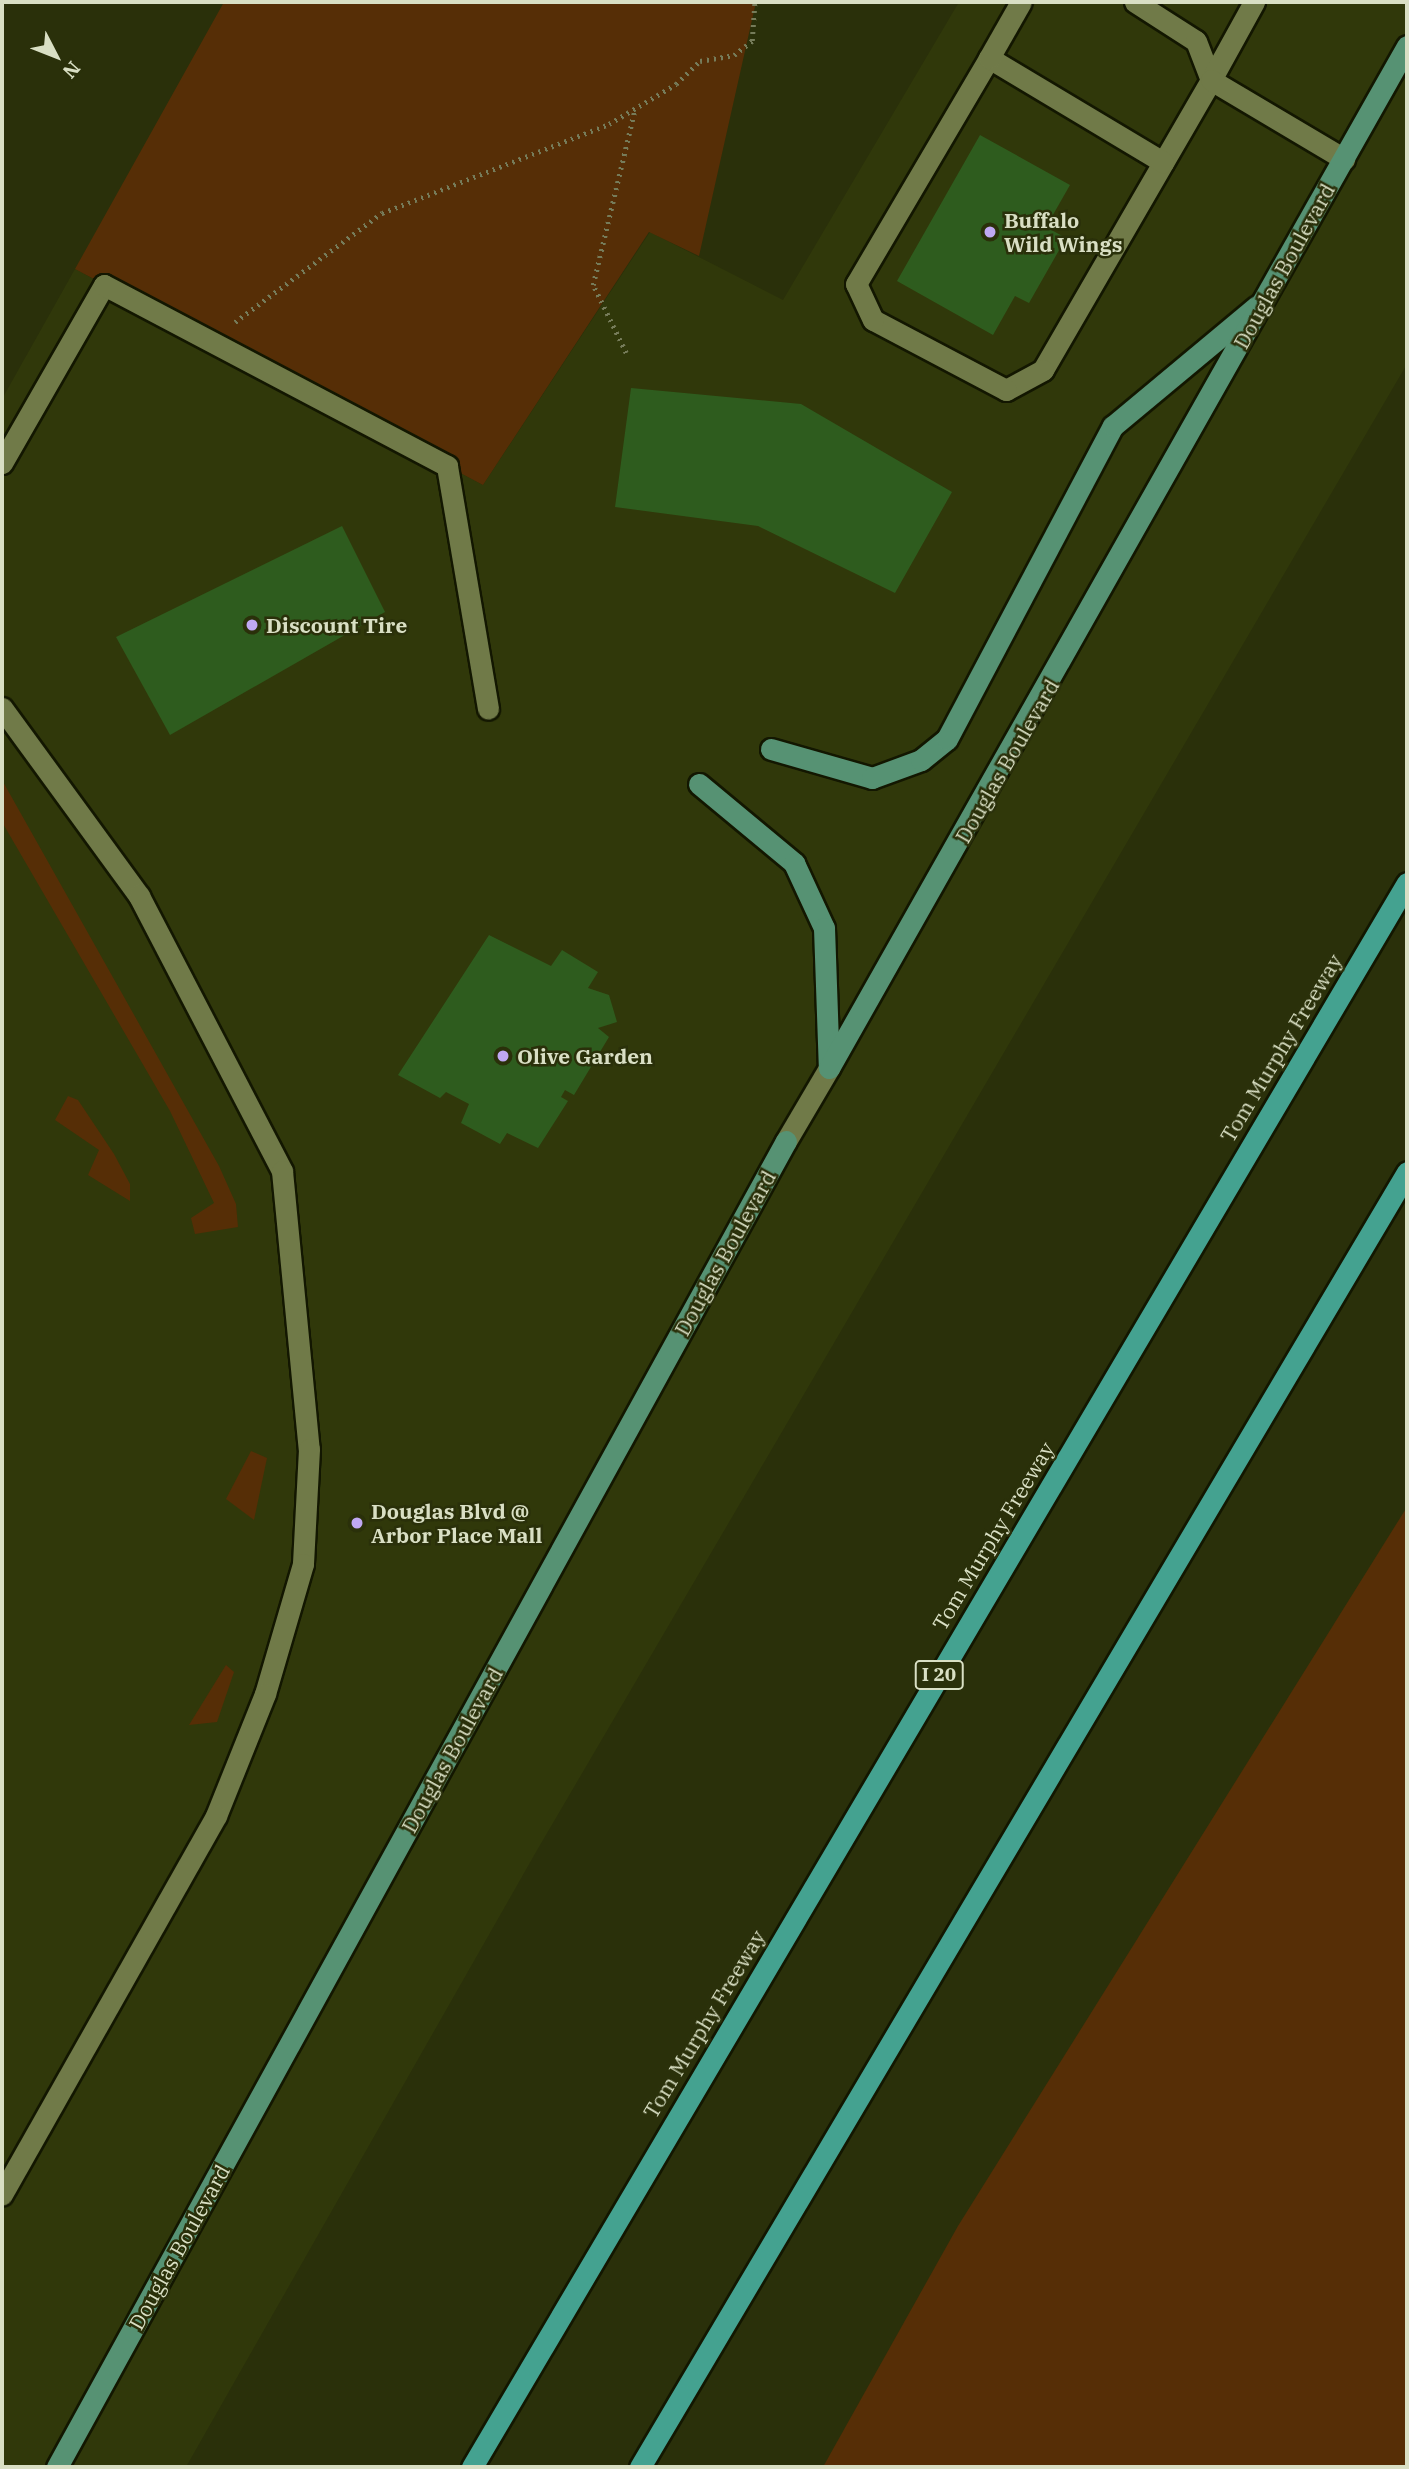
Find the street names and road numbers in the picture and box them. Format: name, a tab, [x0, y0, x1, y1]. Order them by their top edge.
street label: Douglas Boulevard	[1228, 179, 1340, 353]
street label: Douglas Boulevard	[950, 675, 1064, 847]
street label: Tom Murphy Freeway	[1215, 949, 1347, 1147]
street label: Douglas Boulevard	[669, 1166, 781, 1340]
street label: Tom Murphy Freeway	[927, 1437, 1059, 1635]
road number: I 20	[914, 1660, 964, 1690]
street label: Douglas Boulevard	[396, 1663, 508, 1837]
street label: Tom Murphy Freeway	[638, 1925, 770, 2123]
street label: Douglas Boulevard	[123, 2160, 235, 2334]

